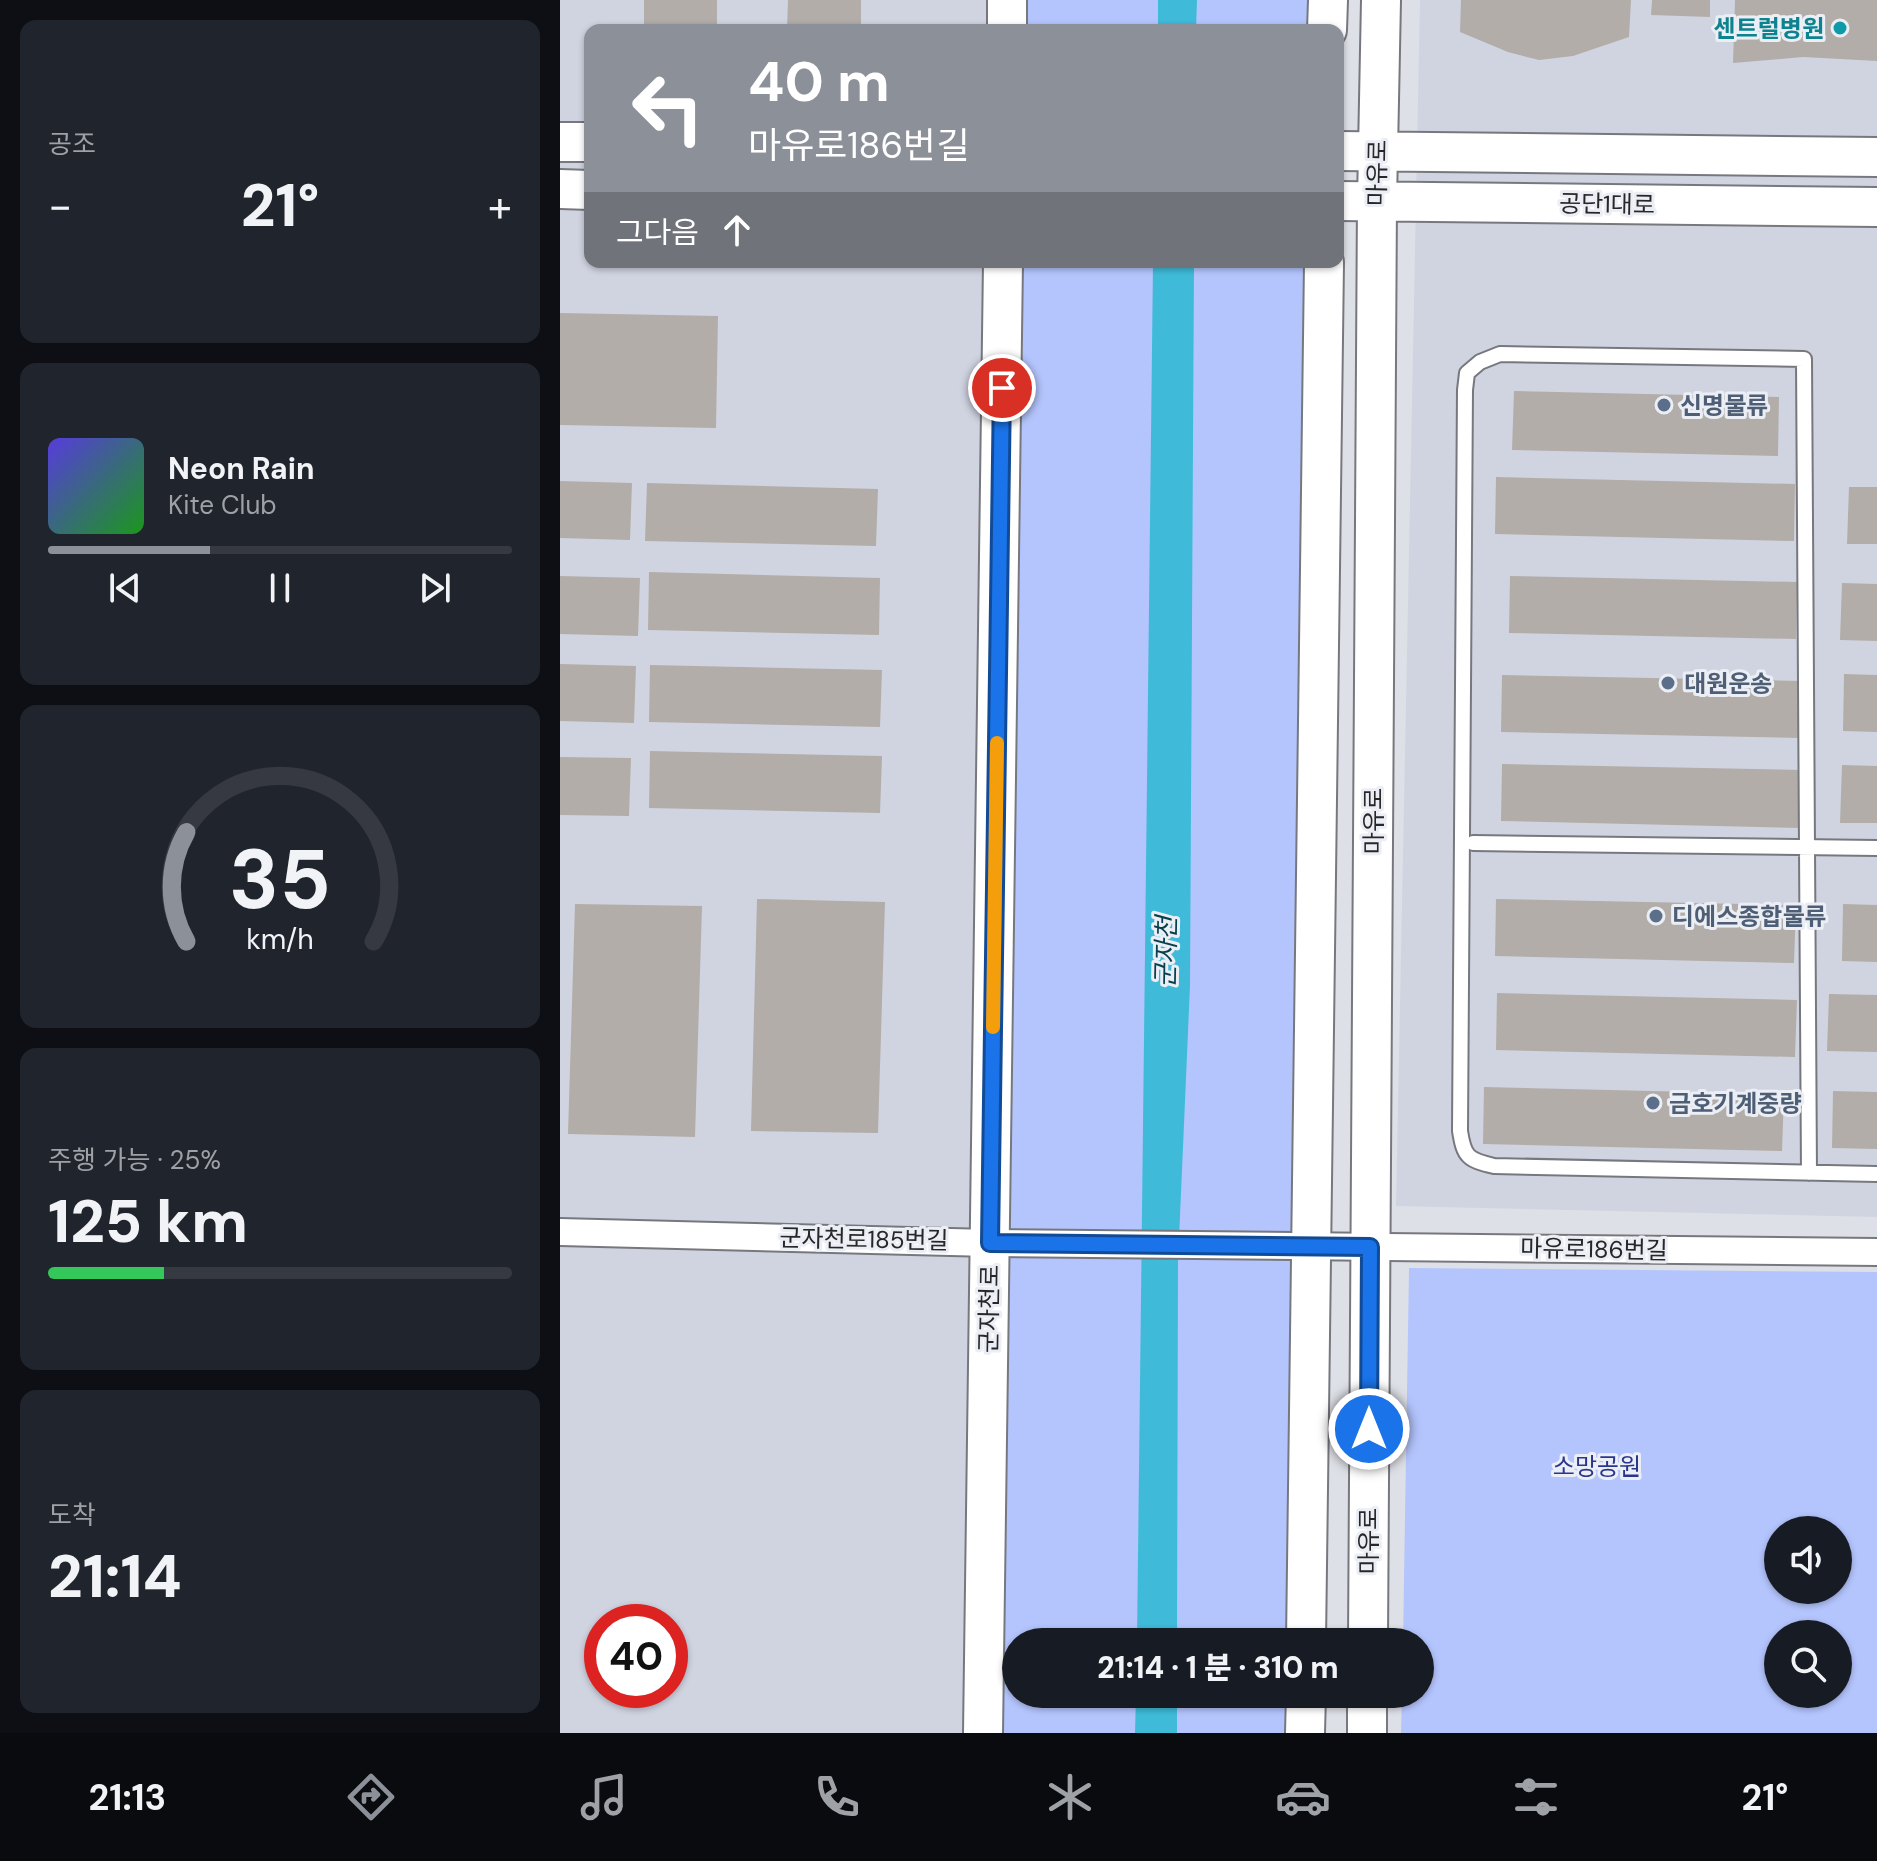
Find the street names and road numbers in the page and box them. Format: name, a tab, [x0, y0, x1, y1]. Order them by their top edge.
street label: 마유로	[1361, 140, 1393, 206]
street label: 공단1대로	[1559, 188, 1655, 220]
street label: 마유로	[1358, 788, 1389, 854]
street label: 군자천로185번길	[779, 1222, 949, 1256]
street label: 마유로186번길	[1520, 1232, 1668, 1266]
street label: 군자천로	[973, 1265, 1005, 1353]
street label: 마유로	[1353, 1508, 1384, 1574]

